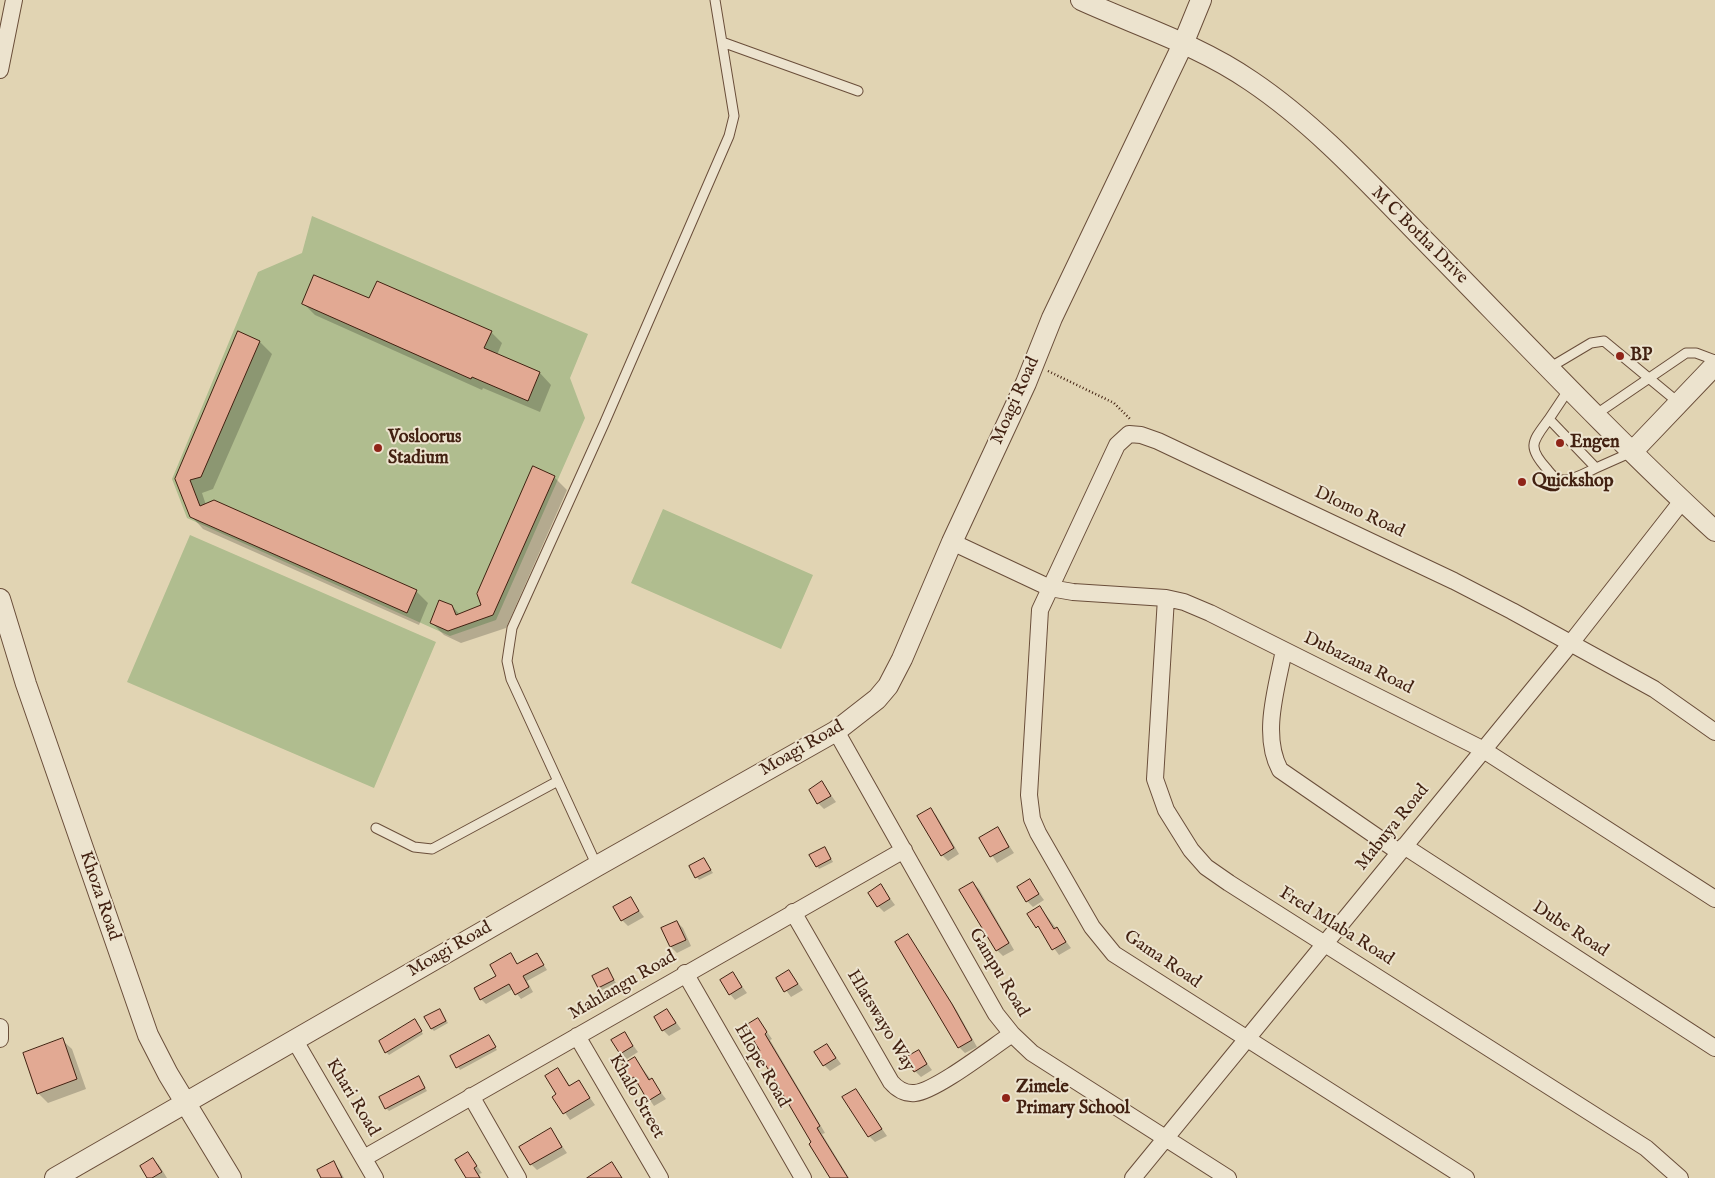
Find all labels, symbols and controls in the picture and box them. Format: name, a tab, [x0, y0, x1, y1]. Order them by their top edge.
street label: M C Botha Drive	[1366, 183, 1472, 289]
place label: BP	[1630, 345, 1652, 367]
marker: BP	[1614, 350, 1626, 362]
street label: Moagi Road	[987, 354, 1045, 448]
place label: Vosloorus Stadium	[388, 427, 461, 469]
place label: Engen	[1570, 432, 1620, 454]
marker: Engen	[1554, 437, 1566, 449]
marker: Vosloorus Stadium	[372, 442, 384, 454]
place label: Quickshop	[1532, 471, 1613, 493]
marker: Quickshop	[1516, 476, 1528, 488]
street label: Dlomo Road	[1310, 483, 1408, 543]
street label: Dubazana Road	[1300, 628, 1416, 700]
street label: Moagi Road	[756, 716, 848, 782]
street label: Mabuya Road	[1352, 781, 1434, 875]
street label: Khoza Road	[74, 849, 124, 943]
street label: Fred Mlaba Road	[1275, 883, 1397, 971]
street label: Dube Road	[1528, 897, 1612, 963]
street label: Moagi Road	[404, 917, 496, 983]
street label: Gampu Road	[963, 925, 1033, 1021]
street label: Gama Road	[1119, 926, 1205, 994]
street label: Mahlangu Road	[566, 947, 680, 1025]
street label: Hlatswayo Way	[841, 966, 919, 1076]
street label: Hlope Road	[728, 1020, 794, 1112]
street label: Khalo Street	[603, 1051, 669, 1143]
street label: Khari Road	[320, 1055, 384, 1141]
place label: Zimele Primary School	[1016, 1077, 1130, 1120]
marker: Zimele Primary School	[1000, 1092, 1012, 1104]

